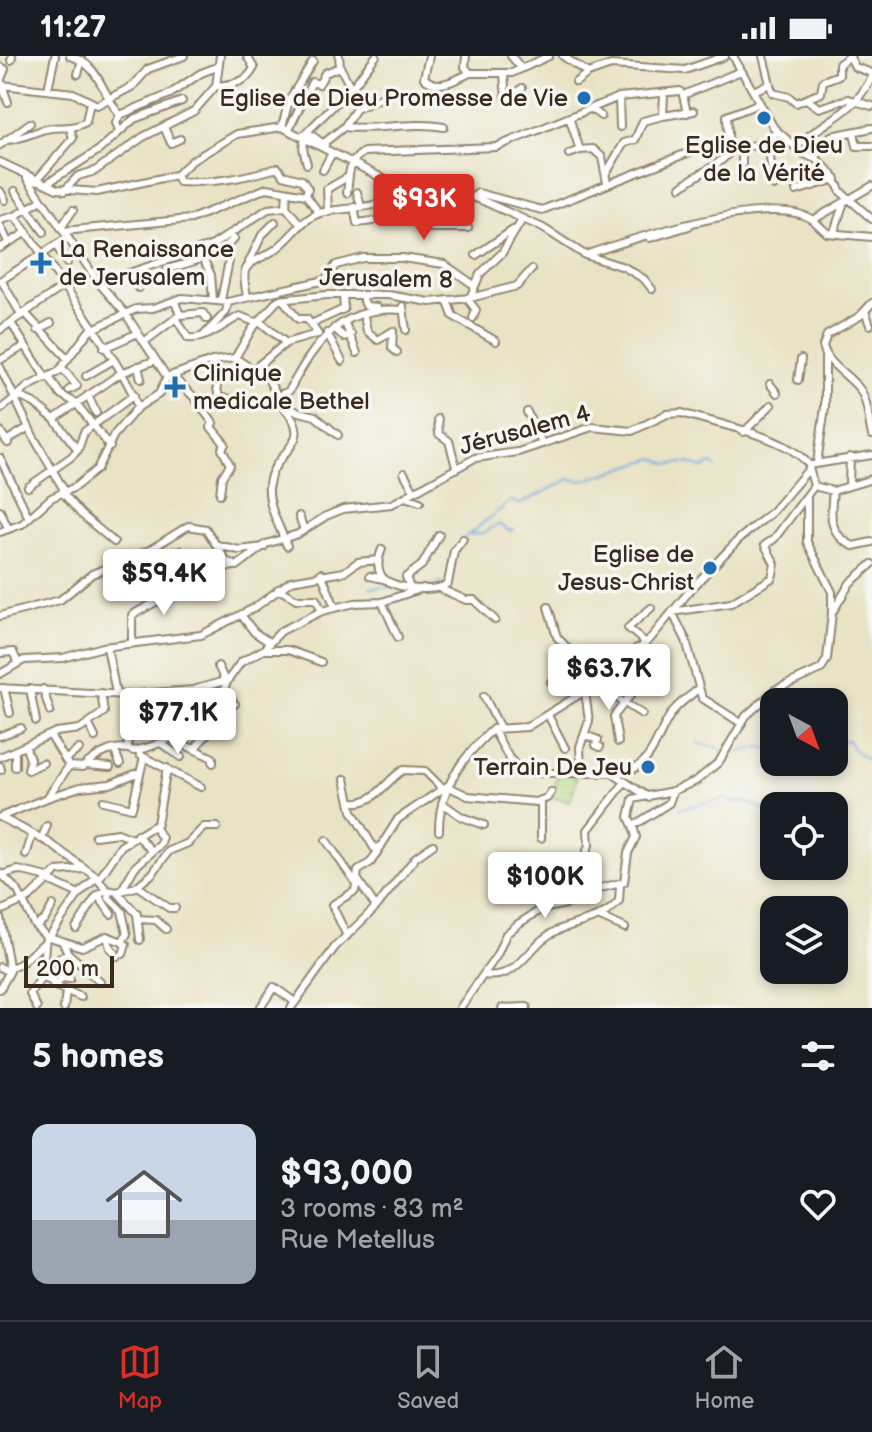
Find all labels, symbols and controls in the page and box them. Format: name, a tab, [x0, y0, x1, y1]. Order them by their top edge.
text: 11:27	[40, 10, 106, 46]
place label: Eglise de Dieu Promesse de Vie	[219, 84, 568, 113]
marker: Eglise de Dieu Promesse de Vie	[575, 89, 593, 107]
marker: Eglise de Dieu de la Vérité	[755, 109, 773, 127]
place label: Eglise de Dieu de la Vérité	[685, 131, 843, 188]
pin: $93K	[377, 174, 471, 242]
text: $93K	[391, 184, 457, 215]
place label: La Renaissance de Jerusalem	[59, 235, 234, 292]
marker: La Renaissance de Jerusalem	[30, 252, 52, 274]
street label: Jerusalem 8	[319, 263, 453, 295]
place label: Clinique medicale Bethel	[193, 359, 370, 416]
marker: Clinique medicale Bethel	[164, 376, 186, 398]
street label: Jérusalem 4	[456, 399, 594, 461]
place label: Eglise de Jesus-Christ	[558, 540, 695, 597]
pin: $59.4K	[99, 549, 229, 617]
text: $59.4K	[121, 559, 207, 590]
marker: Eglise de Jesus-Christ	[701, 559, 719, 577]
pin: $63.7K	[544, 644, 674, 712]
text: $63.7K	[566, 654, 652, 685]
pin: $77.1K	[113, 688, 243, 756]
north arrow	[760, 688, 848, 776]
map controls	[760, 688, 848, 984]
text: $77.1K	[138, 698, 218, 729]
place label: Terrain De Jeu	[474, 753, 632, 782]
marker: Terrain De Jeu	[639, 758, 657, 776]
button: locate	[760, 792, 848, 880]
pin: $100K	[489, 852, 601, 920]
text: $100K	[506, 862, 584, 893]
button: layers	[760, 896, 848, 984]
scale bar	[24, 952, 114, 988]
text: 200 m	[36, 956, 99, 983]
icon: filters	[796, 1034, 840, 1078]
text: 5 homes	[32, 1036, 164, 1077]
text: $93,000	[280, 1153, 413, 1194]
icon: home	[96, 1156, 192, 1252]
icon: heart	[796, 1182, 840, 1226]
text: 3 rooms · 83 m²	[280, 1194, 464, 1225]
text: Rue Metellus	[280, 1225, 435, 1256]
tab: Map	[118, 1340, 162, 1415]
tab: Saved	[397, 1340, 459, 1415]
tab: Home	[694, 1340, 754, 1415]

